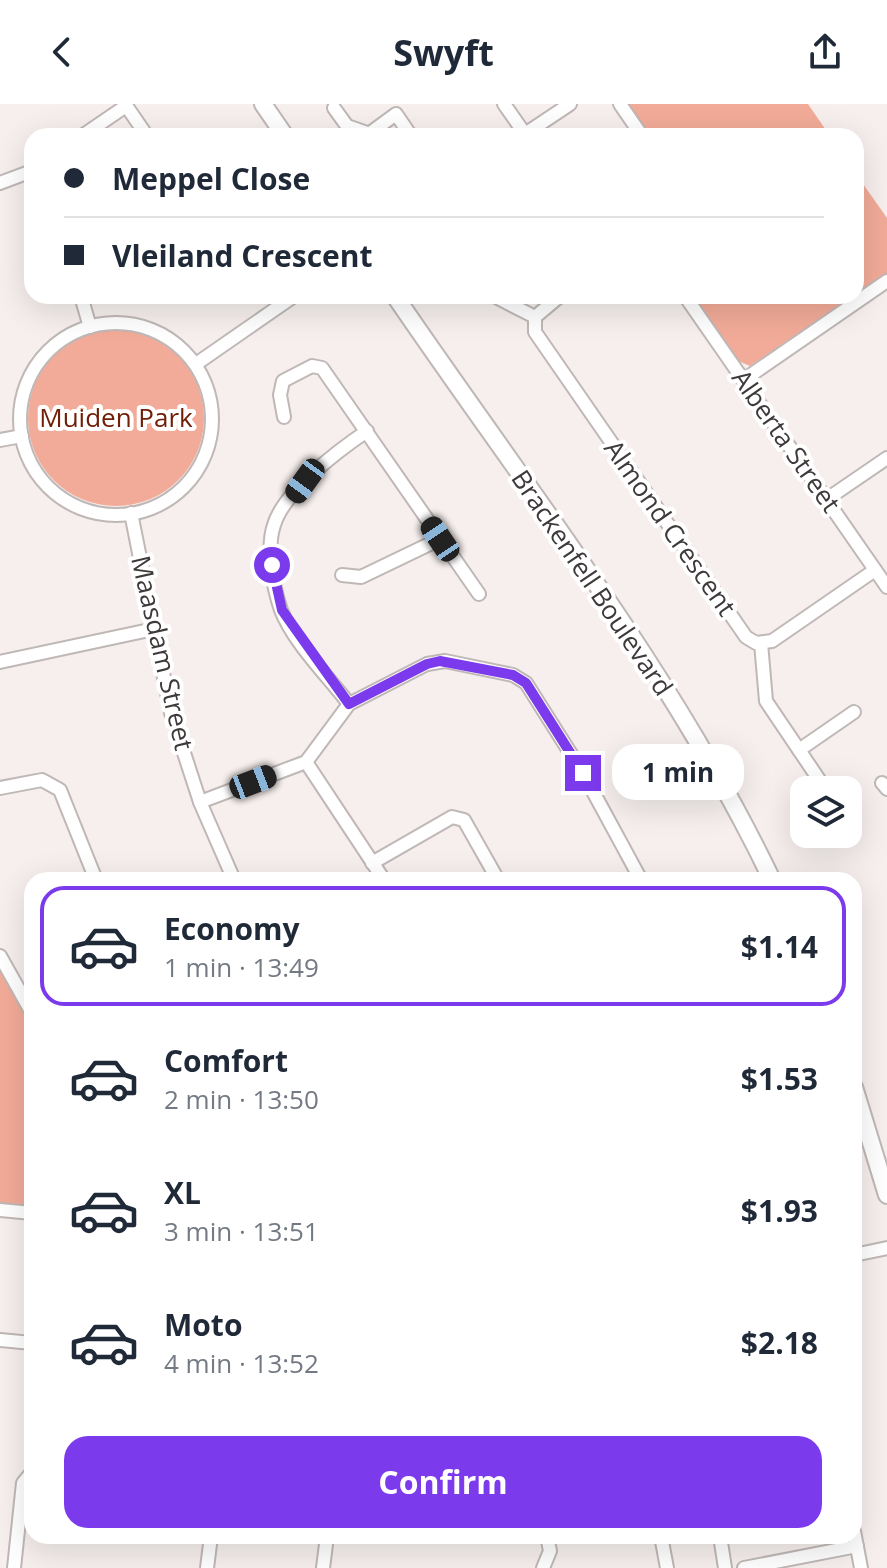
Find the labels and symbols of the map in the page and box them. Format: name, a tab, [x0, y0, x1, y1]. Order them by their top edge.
street label: Alberta Street	[724, 362, 850, 519]
park label: Muiden Park	[39, 399, 193, 435]
street label: Almond Crescent	[597, 432, 745, 623]
car	[281, 455, 329, 507]
street label: Brackenfell Boulevard	[504, 462, 682, 702]
car	[417, 512, 463, 566]
route start	[254, 547, 290, 583]
street label: Maasdam Street	[123, 552, 203, 754]
callout: 1 min	[611, 745, 743, 801]
route end	[565, 755, 601, 791]
car	[226, 762, 280, 802]

